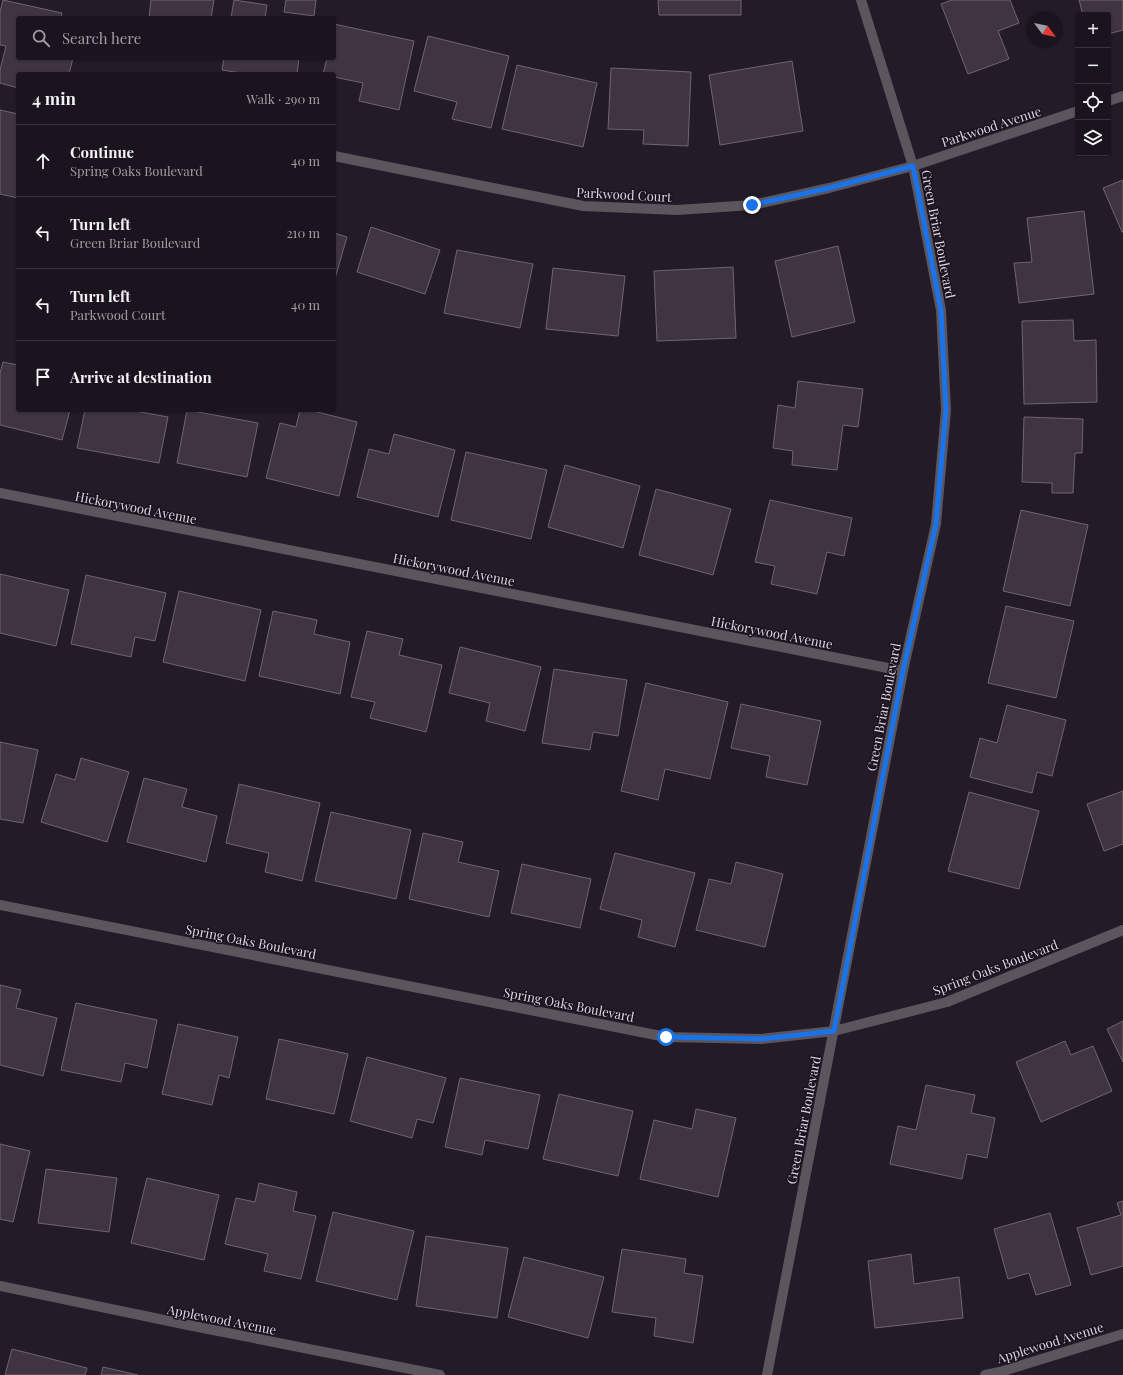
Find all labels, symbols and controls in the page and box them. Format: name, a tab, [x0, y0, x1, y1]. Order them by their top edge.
north arrow	[1027, 12, 1063, 48]
map controls	[1075, 12, 1111, 156]
button: +	[1075, 12, 1111, 48]
search box	[16, 16, 336, 60]
icon: search	[30, 27, 52, 49]
text: Search here	[62, 28, 141, 48]
button: −	[1075, 48, 1111, 84]
button: locate	[1075, 84, 1111, 120]
text: 4 min	[32, 87, 76, 109]
text: Walk · 290 m	[246, 90, 320, 107]
street label: Parkwood Avenue	[939, 102, 1044, 150]
button: layers	[1075, 120, 1111, 156]
text: Continue	[70, 142, 134, 162]
icon: ahead	[32, 150, 54, 172]
text: 40 m	[291, 152, 320, 169]
text: Spring Oaks Boulevard	[70, 162, 203, 179]
street label: Green Briar Boulevard	[918, 168, 960, 300]
street label: Parkwood Court	[576, 183, 673, 205]
route end	[743, 196, 761, 214]
text: Turn left	[70, 214, 131, 234]
icon: left	[32, 222, 54, 244]
text: 210 m	[286, 224, 320, 241]
text: Green Briar Boulevard	[70, 234, 200, 251]
text: Turn left	[70, 286, 131, 306]
icon: left	[32, 294, 54, 316]
text: 40 m	[291, 296, 320, 313]
text: Parkwood Court	[70, 306, 166, 323]
icon: arrive	[32, 366, 54, 388]
text: Arrive at destination	[70, 367, 212, 387]
street label: Hickorywood Avenue	[74, 487, 199, 527]
street label: Hickorywood Avenue	[392, 549, 517, 589]
street label: Hickorywood Avenue	[710, 612, 835, 652]
street label: Green Briar Boulevard	[862, 641, 904, 773]
street label: Spring Oaks Boulevard	[184, 920, 318, 962]
street label: Spring Oaks Boulevard	[930, 935, 1061, 999]
street label: Spring Oaks Boulevard	[502, 983, 636, 1025]
route start	[657, 1028, 675, 1046]
street label: Green Briar Boulevard	[782, 1054, 824, 1186]
street label: Applewood Avenue	[165, 1300, 278, 1338]
street label: Applewood Avenue	[994, 1318, 1106, 1367]

